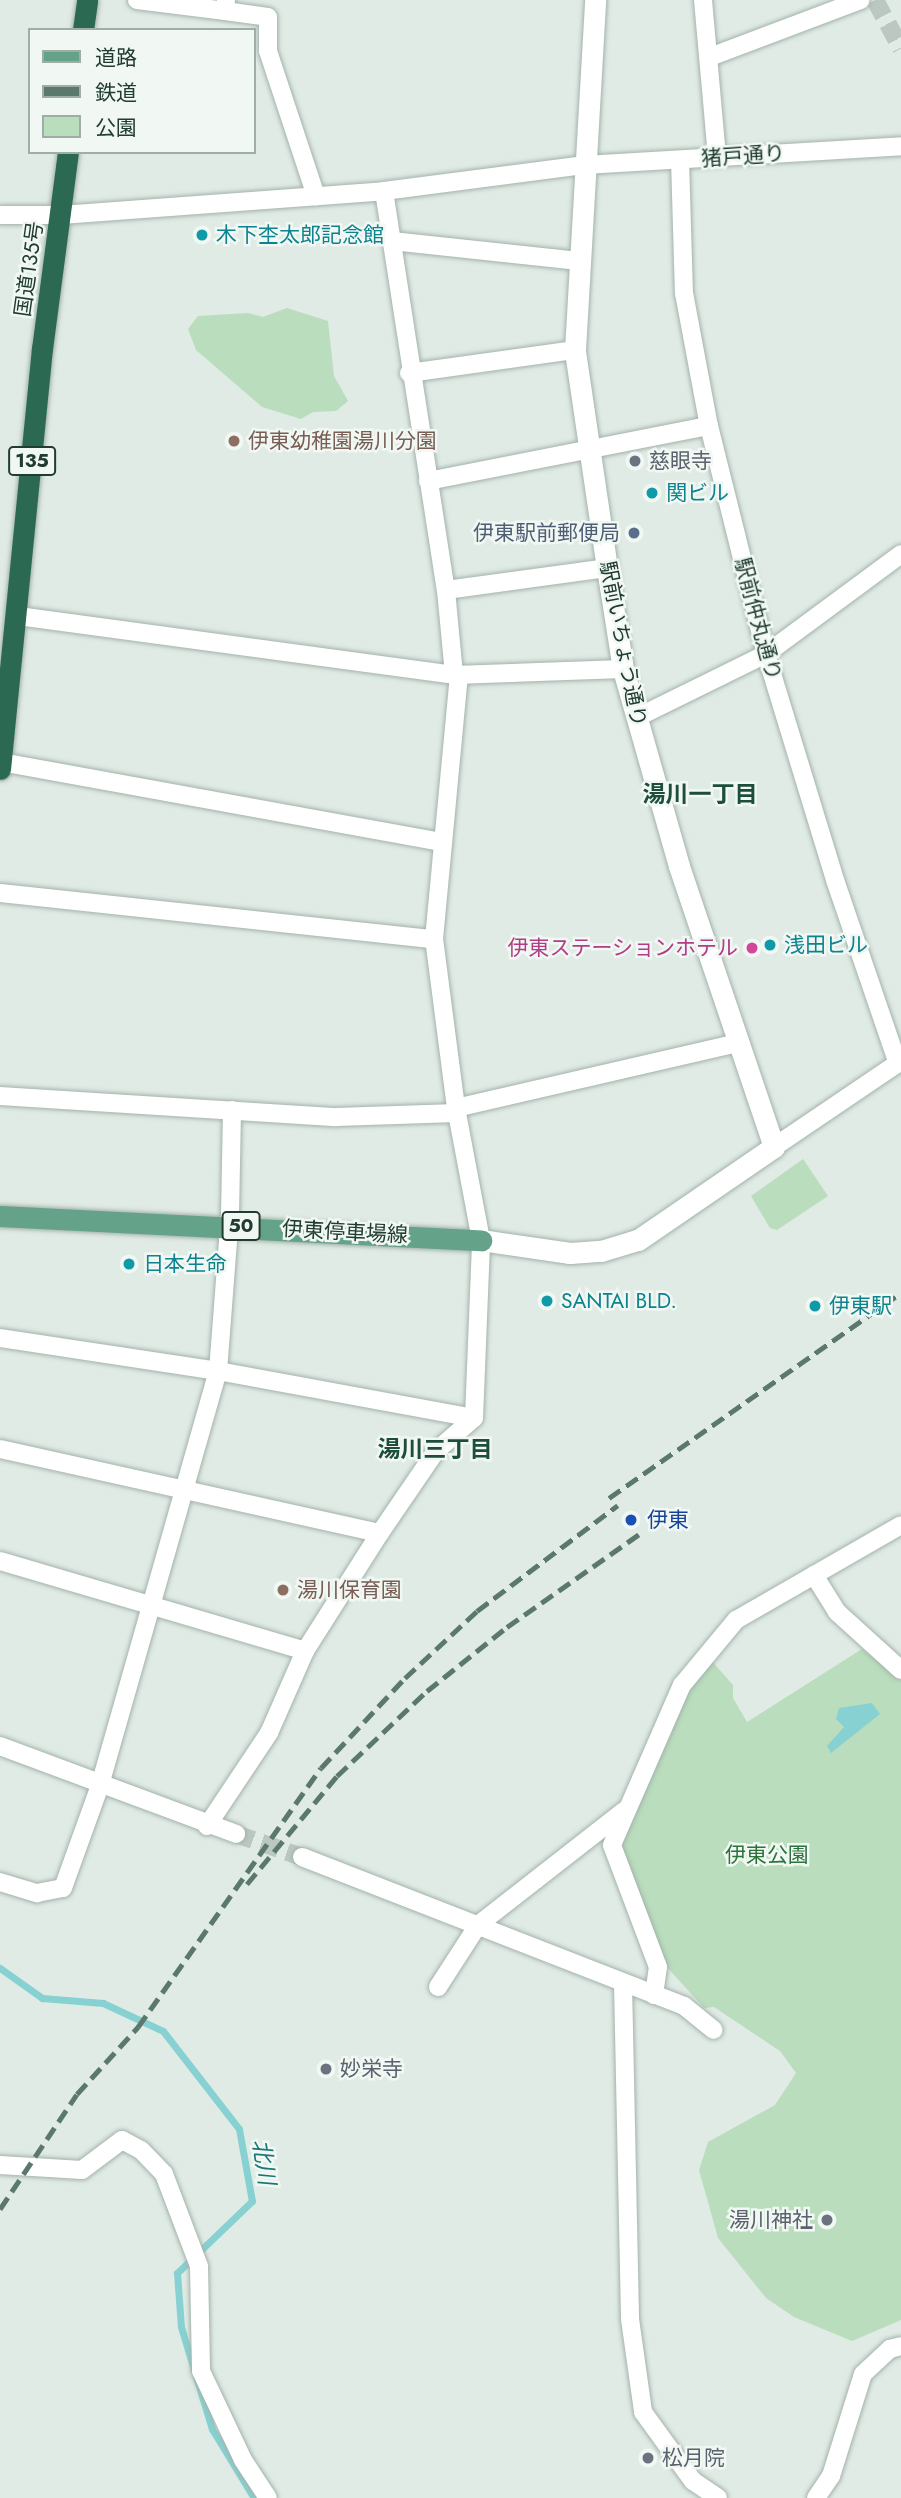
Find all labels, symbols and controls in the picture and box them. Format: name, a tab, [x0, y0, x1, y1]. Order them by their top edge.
legend	[28, 28, 256, 154]
text: 道路	[95, 43, 137, 73]
text: 鉄道	[95, 78, 137, 108]
text: 公園	[95, 113, 137, 143]
street label: 猪戸通り	[700, 141, 786, 171]
street label: 国道135号	[10, 220, 48, 318]
place label: 木下杢太郎記念館	[216, 222, 384, 248]
marker: 木下杢太郎記念館	[194, 227, 210, 243]
place label: 伊東幼稚園湯川分園	[248, 428, 437, 454]
marker: 伊東幼稚園湯川分園	[226, 433, 242, 449]
road number: 135	[7, 446, 56, 476]
place label: 慈眼寺	[649, 448, 712, 474]
marker: 慈眼寺	[627, 453, 643, 469]
place label: 関ビル	[666, 480, 729, 506]
marker: 関ビル	[644, 485, 660, 501]
place label: 伊東駅前郵便局	[473, 520, 620, 546]
marker: 伊東駅前郵便局	[626, 525, 642, 541]
street label: 駅前仲丸通り	[730, 555, 786, 683]
street label: 駅前いちょう通り	[595, 559, 651, 729]
district label: 湯川一丁目	[643, 780, 757, 808]
place label: 浅田ビル	[784, 932, 868, 958]
place label: 伊東ステーションホテル	[507, 935, 738, 961]
marker: 浅田ビル	[762, 937, 778, 953]
marker: 伊東ステーションホテル	[744, 940, 760, 956]
road number: 50	[220, 1210, 262, 1242]
street label: 伊東停車場線	[281, 1216, 409, 1248]
place label: 日本生命	[143, 1251, 227, 1277]
marker: 日本生命	[121, 1256, 137, 1272]
place label: SANTAI BLD.	[561, 1288, 677, 1314]
marker: SANTAI BLD.	[539, 1293, 555, 1309]
place label: 伊東駅	[829, 1293, 892, 1319]
marker: 伊東駅	[807, 1298, 823, 1314]
district label: 湯川三丁目	[378, 1435, 492, 1463]
place label: 伊東	[647, 1507, 689, 1533]
marker: 伊東	[621, 1510, 641, 1530]
place label: 湯川保育園	[297, 1577, 402, 1603]
marker: 湯川保育園	[275, 1582, 291, 1598]
park label: 伊東公園	[725, 1842, 809, 1868]
place label: 妙栄寺	[340, 2056, 403, 2082]
marker: 妙栄寺	[318, 2061, 334, 2077]
water label: 北川	[247, 2137, 281, 2187]
place label: 湯川神社	[729, 2207, 813, 2233]
marker: 湯川神社	[819, 2212, 835, 2228]
place label: 松月院	[662, 2445, 725, 2471]
marker: 松月院	[640, 2450, 656, 2466]

